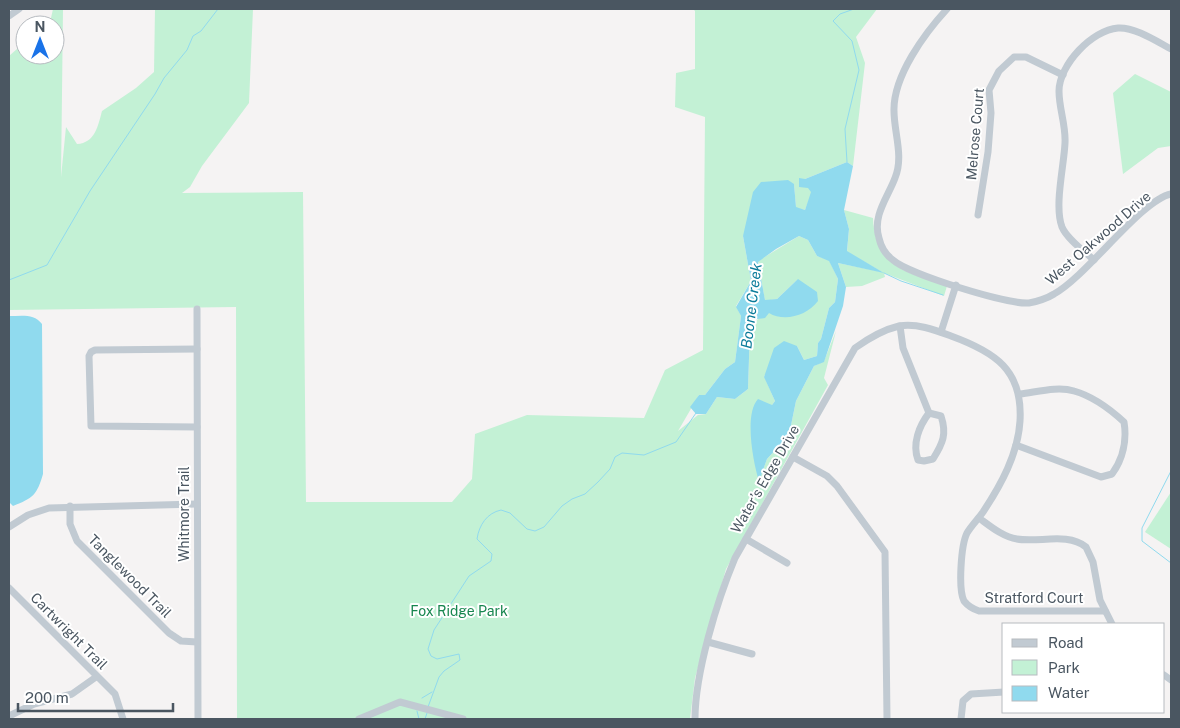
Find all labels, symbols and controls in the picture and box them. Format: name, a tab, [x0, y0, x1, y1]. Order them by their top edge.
north arrow	[15, 15, 65, 65]
text: N	[35, 19, 45, 35]
street label: Melrose Court	[963, 87, 987, 181]
street label: West Oakwood Drive	[1042, 188, 1154, 288]
water label: Boone Creek	[737, 261, 765, 350]
street label: Water’s Edge Drive	[728, 422, 802, 536]
street label: Whitmore Trail	[176, 466, 192, 562]
street label: Tanglewood Trail	[85, 531, 175, 621]
street label: Cartwright Trail	[27, 589, 111, 673]
street label: Stratford Court	[984, 590, 1084, 606]
park label: Fox Ridge Park	[410, 603, 508, 619]
legend	[1002, 623, 1165, 713]
text: Road	[1048, 634, 1084, 651]
text: Park	[1048, 659, 1080, 676]
scale bar	[18, 680, 172, 712]
text: Water	[1048, 684, 1090, 701]
text: 200 m	[25, 689, 69, 706]

